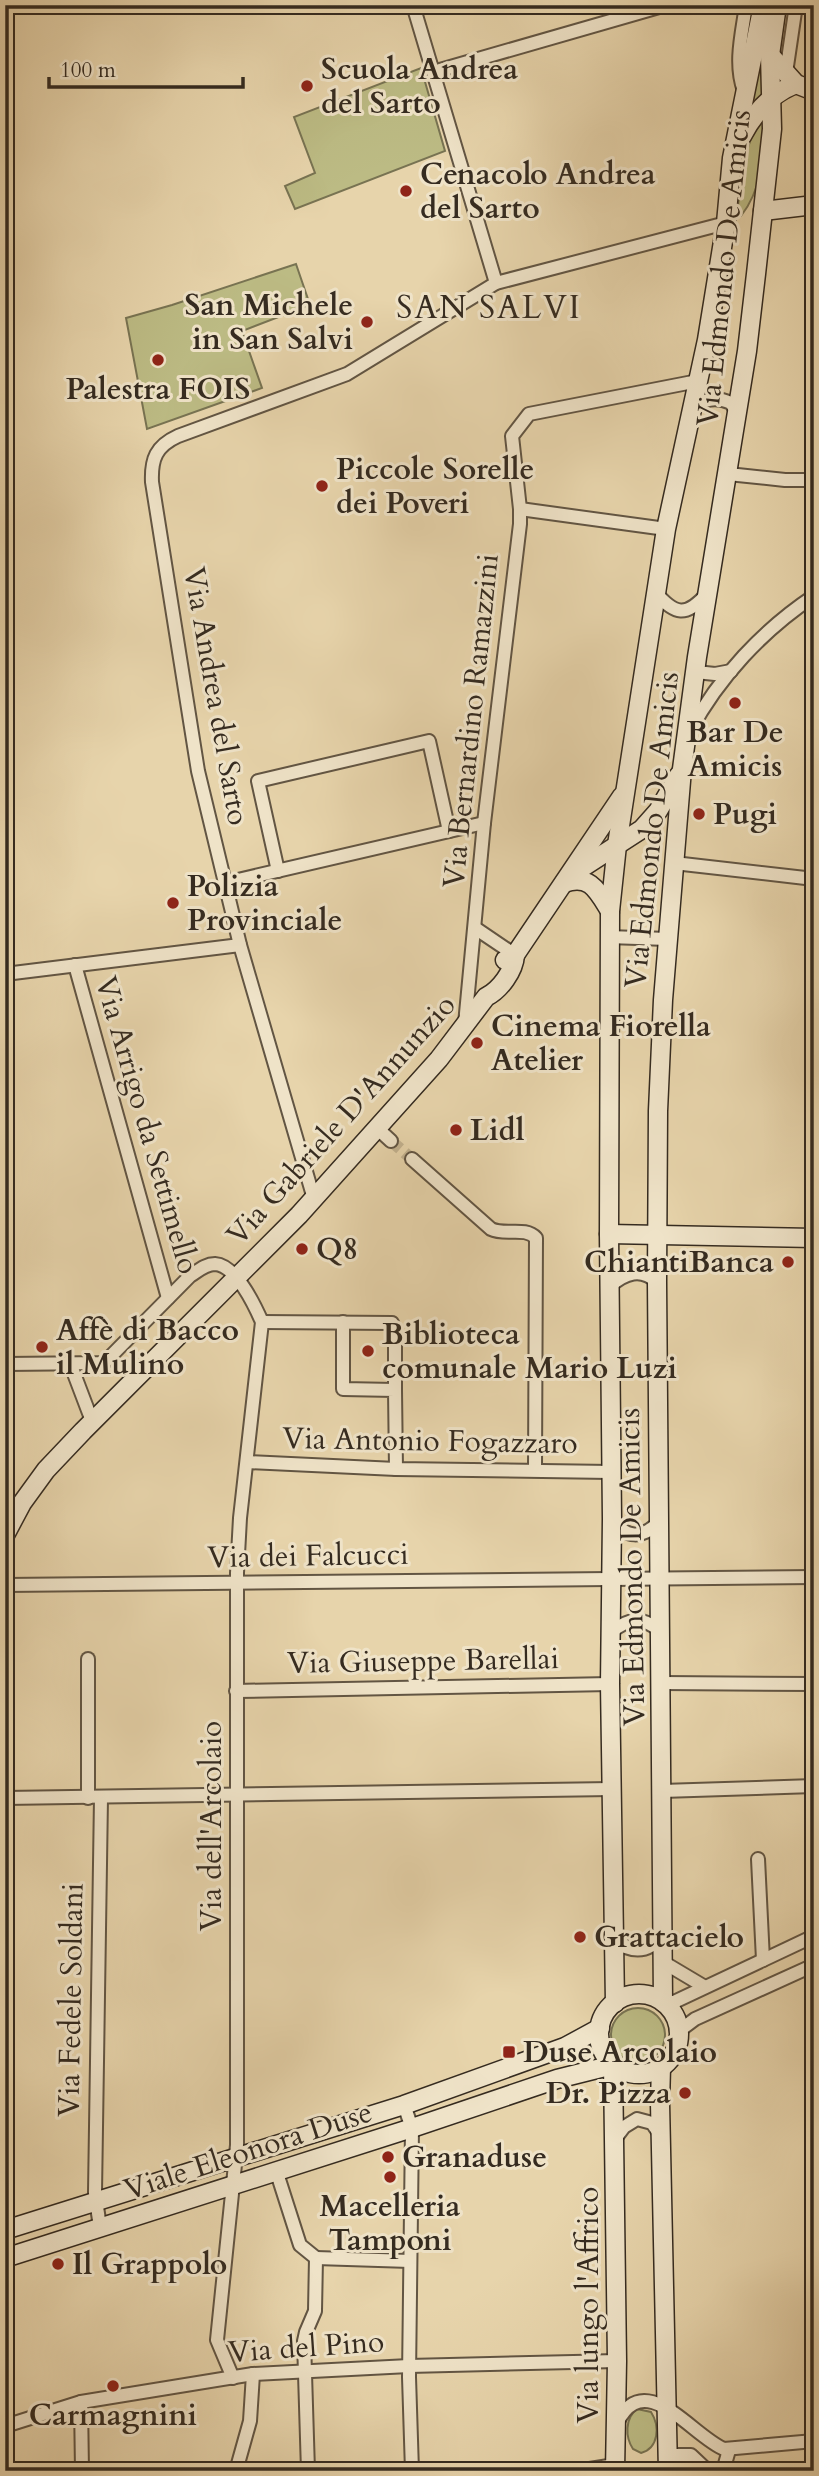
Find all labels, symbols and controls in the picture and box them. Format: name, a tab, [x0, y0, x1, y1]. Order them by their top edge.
scale bar	[49, 46, 243, 90]
place label: Scuola Andrea del Sarto	[321, 49, 518, 124]
text: 100 m	[60, 56, 116, 85]
marker: Scuola Andrea del Sarto	[299, 78, 315, 94]
street label: Via Edmondo De Amicis	[687, 108, 761, 428]
place label: Cenacolo Andrea del Sarto	[420, 154, 656, 229]
marker: Cenacolo Andrea del Sarto	[398, 183, 414, 199]
place label: San Michele in San Salvi	[185, 285, 353, 360]
district label: SAN SALVI	[396, 286, 582, 330]
marker: San Michele in San Salvi	[359, 314, 375, 330]
marker: Palestra FOIS	[150, 352, 166, 368]
place label: Palestra FOIS	[66, 369, 250, 410]
place label: Piccole Sorelle dei Poveri	[336, 449, 534, 524]
marker: Piccole Sorelle dei Poveri	[314, 478, 330, 494]
street label: Via Bernardino Ramazzini	[433, 552, 509, 890]
street label: Via Andrea del Sarto	[173, 564, 259, 828]
street label: Via Edmondo De Amicis	[615, 670, 689, 990]
marker: Bar De Amicis	[727, 695, 743, 711]
place label: Bar De Amicis	[686, 712, 784, 787]
place label: Pugi	[713, 794, 777, 835]
marker: Pugi	[691, 806, 707, 822]
place label: Polizia Provinciale	[187, 866, 342, 941]
marker: Polizia Provinciale	[165, 895, 181, 911]
street label: Via Arrigo da Settimello	[85, 971, 209, 1279]
street label: Via Gabriele D'Annunzio	[217, 986, 465, 1254]
place label: Cinema Fiorella Atelier	[491, 1006, 711, 1081]
marker: Cinema Fiorella Atelier	[469, 1035, 485, 1051]
place label: Lidl	[470, 1110, 525, 1151]
marker: Lidl	[448, 1122, 464, 1138]
place label: Q8	[316, 1229, 358, 1270]
marker: Q8	[294, 1241, 310, 1257]
place label: ChiantiBanca	[584, 1242, 774, 1283]
marker: ChiantiBanca	[780, 1254, 796, 1270]
place label: Affè di Bacco il Mulino	[56, 1310, 239, 1385]
place label: Biblioteca comunale Mario Luzi	[382, 1314, 677, 1389]
marker: Affè di Bacco il Mulino	[34, 1339, 50, 1355]
marker: Biblioteca comunale Mario Luzi	[360, 1343, 376, 1359]
street label: Via Edmondo De Amicis	[609, 1408, 655, 1726]
street label: Via Antonio Fogazzaro	[282, 1418, 578, 1464]
street label: Via dei Falcucci	[207, 1534, 409, 1578]
street label: Via Giuseppe Barellai	[287, 1638, 559, 1684]
street label: Via dell'Arcolaio	[191, 1721, 232, 1931]
street label: Via Fedele Soldani	[48, 1882, 94, 2118]
place label: Grattacielo	[594, 1917, 744, 1958]
marker: Grattacielo	[572, 1929, 588, 1945]
place label: Duse Arcolaio	[523, 2032, 717, 2073]
marker: Duse Arcolaio	[501, 2044, 517, 2060]
place label: Dr. Pizza	[546, 2073, 671, 2114]
marker: Dr. Pizza	[677, 2085, 693, 2101]
street label: Viale Eleonora Duse	[119, 2092, 377, 2210]
place label: Granaduse	[402, 2137, 547, 2178]
marker: Granaduse	[380, 2149, 396, 2165]
marker: Macelleria Tamponi	[382, 2169, 398, 2185]
place label: Macelleria Tamponi	[320, 2186, 461, 2261]
street label: Via lungo l'Affrico	[568, 2187, 609, 2423]
place label: Il Grappolo	[72, 2244, 227, 2285]
marker: Il Grappolo	[50, 2256, 66, 2272]
street label: Via del Pino	[227, 2321, 385, 2373]
marker: Carmagnini	[105, 2378, 121, 2394]
place label: Carmagnini	[29, 2395, 197, 2436]

